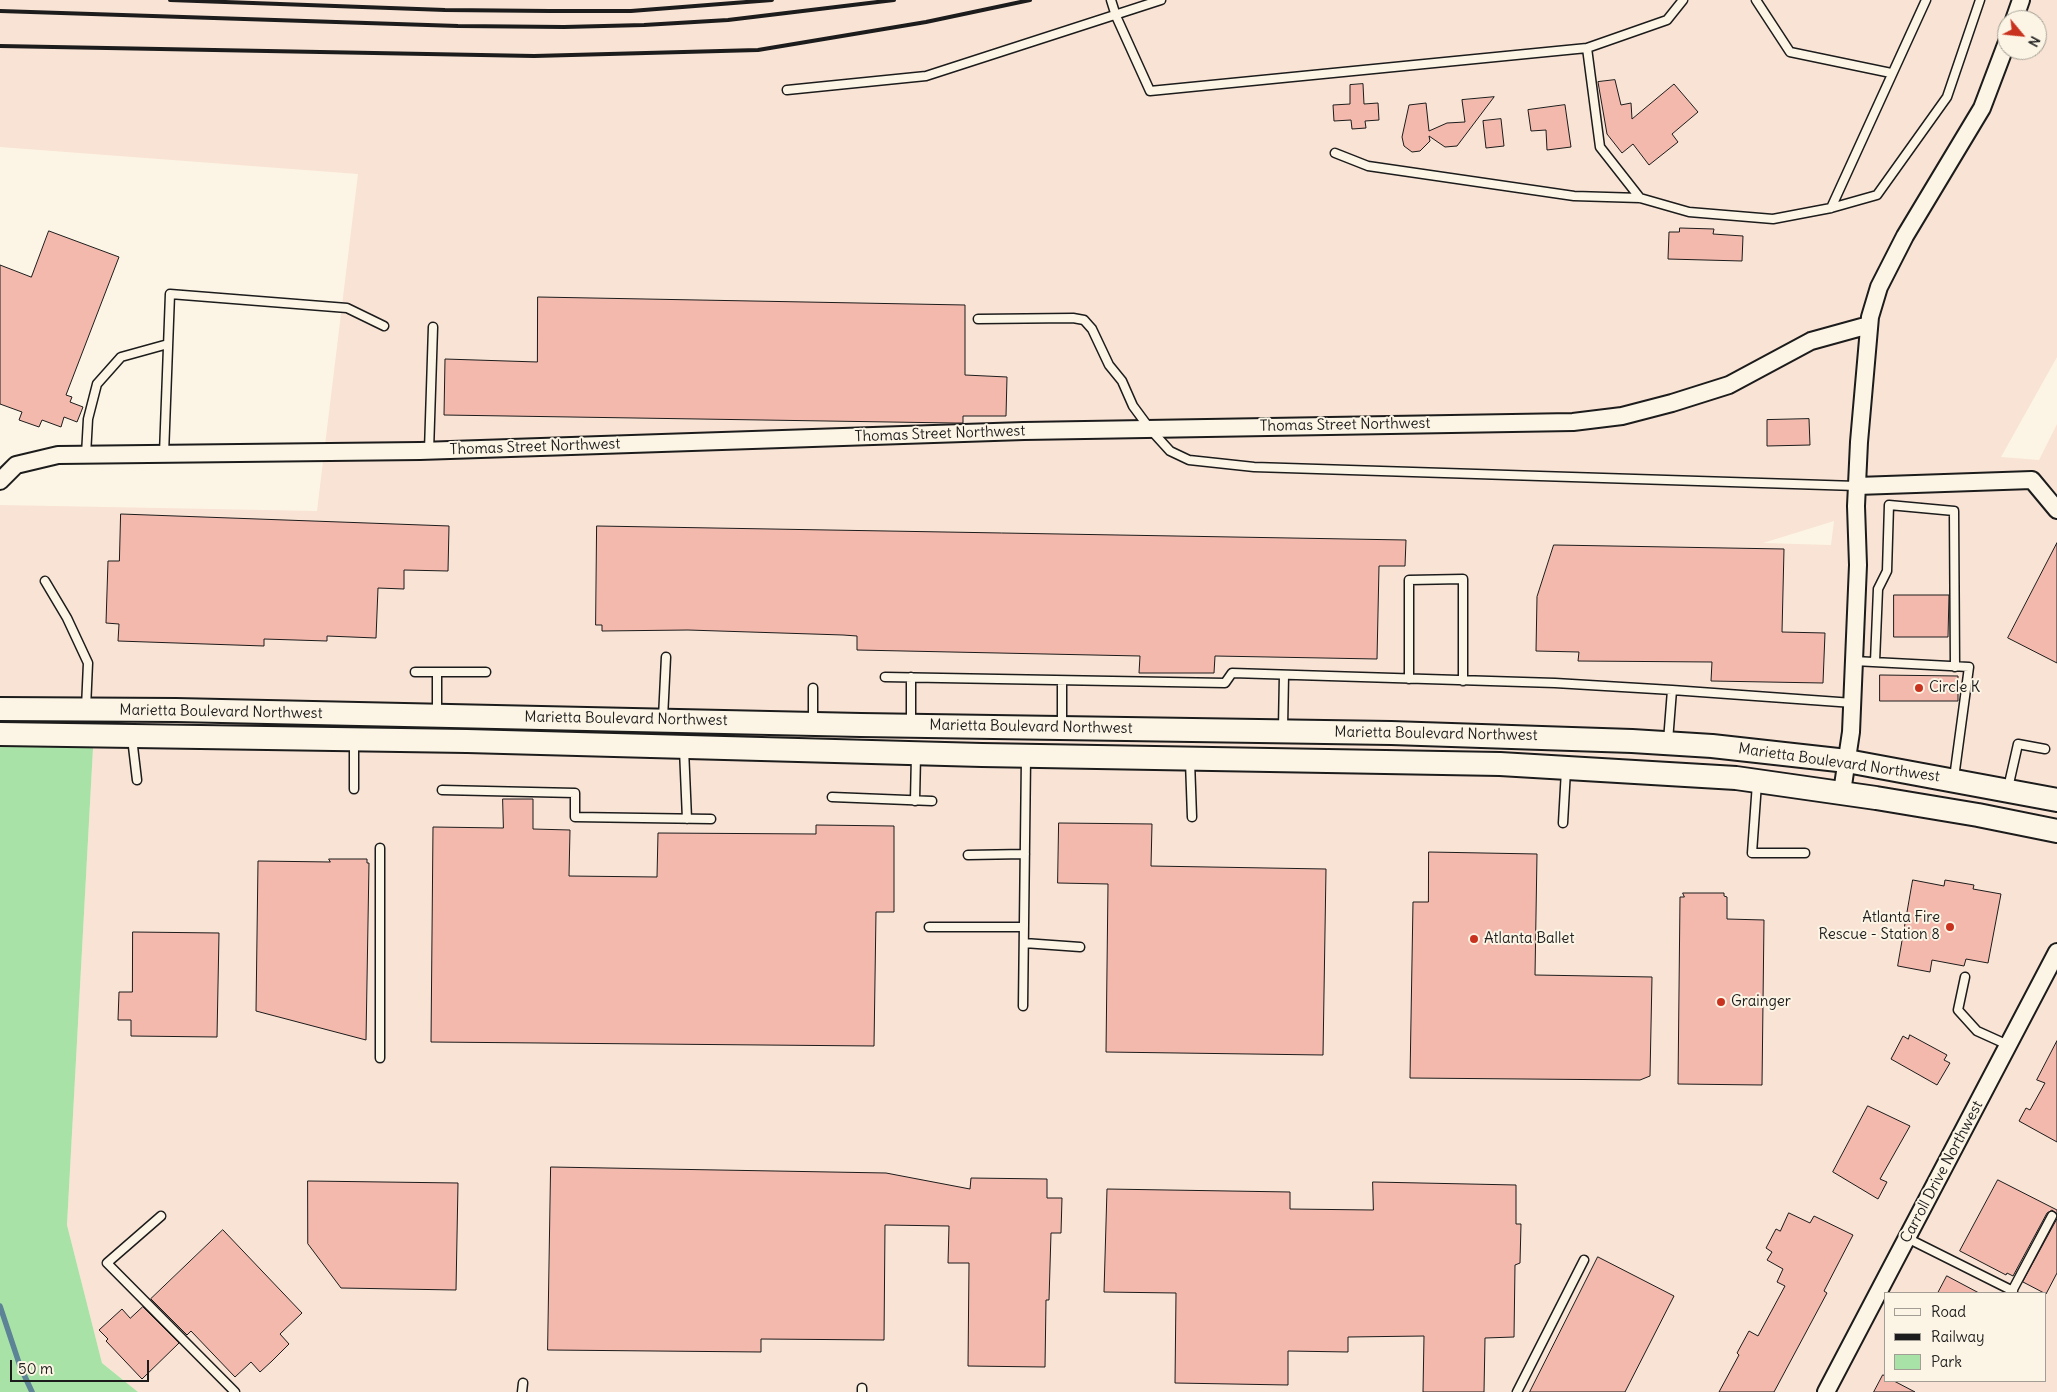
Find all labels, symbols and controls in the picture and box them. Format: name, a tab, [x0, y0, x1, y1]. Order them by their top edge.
north arrow	[1997, 10, 2047, 60]
text: N	[2024, 33, 2045, 50]
street label: Thomas Street Northwest	[1259, 415, 1431, 435]
street label: Thomas Street Northwest	[854, 422, 1026, 446]
street label: Thomas Street Northwest	[449, 435, 621, 459]
place label: Circle K	[1929, 679, 1980, 697]
marker: Circle K	[1913, 682, 1925, 694]
street label: Marietta Boulevard Northwest	[119, 701, 323, 723]
street label: Marietta Boulevard Northwest	[524, 708, 728, 730]
street label: Marietta Boulevard Northwest	[929, 716, 1133, 738]
street label: Marietta Boulevard Northwest	[1334, 723, 1538, 745]
street label: Marietta Boulevard Northwest	[1737, 740, 1941, 786]
place label: Atlanta Fire Rescue - Station 8	[1818, 909, 1940, 944]
marker: Atlanta Fire Rescue - Station 8	[1944, 921, 1956, 933]
place label: Atlanta Ballet	[1484, 930, 1574, 948]
marker: Atlanta Ballet	[1468, 933, 1480, 945]
place label: Grainger	[1731, 993, 1791, 1011]
marker: Grainger	[1715, 996, 1727, 1008]
street label: Carroll Drive Northwest	[1897, 1098, 1987, 1246]
legend	[1884, 1292, 2047, 1382]
text: Road	[1931, 1302, 1966, 1321]
text: Railway	[1931, 1327, 1985, 1346]
scale bar	[12, 1350, 151, 1382]
text: Park	[1931, 1352, 1962, 1371]
text: 50 m	[18, 1359, 53, 1378]

